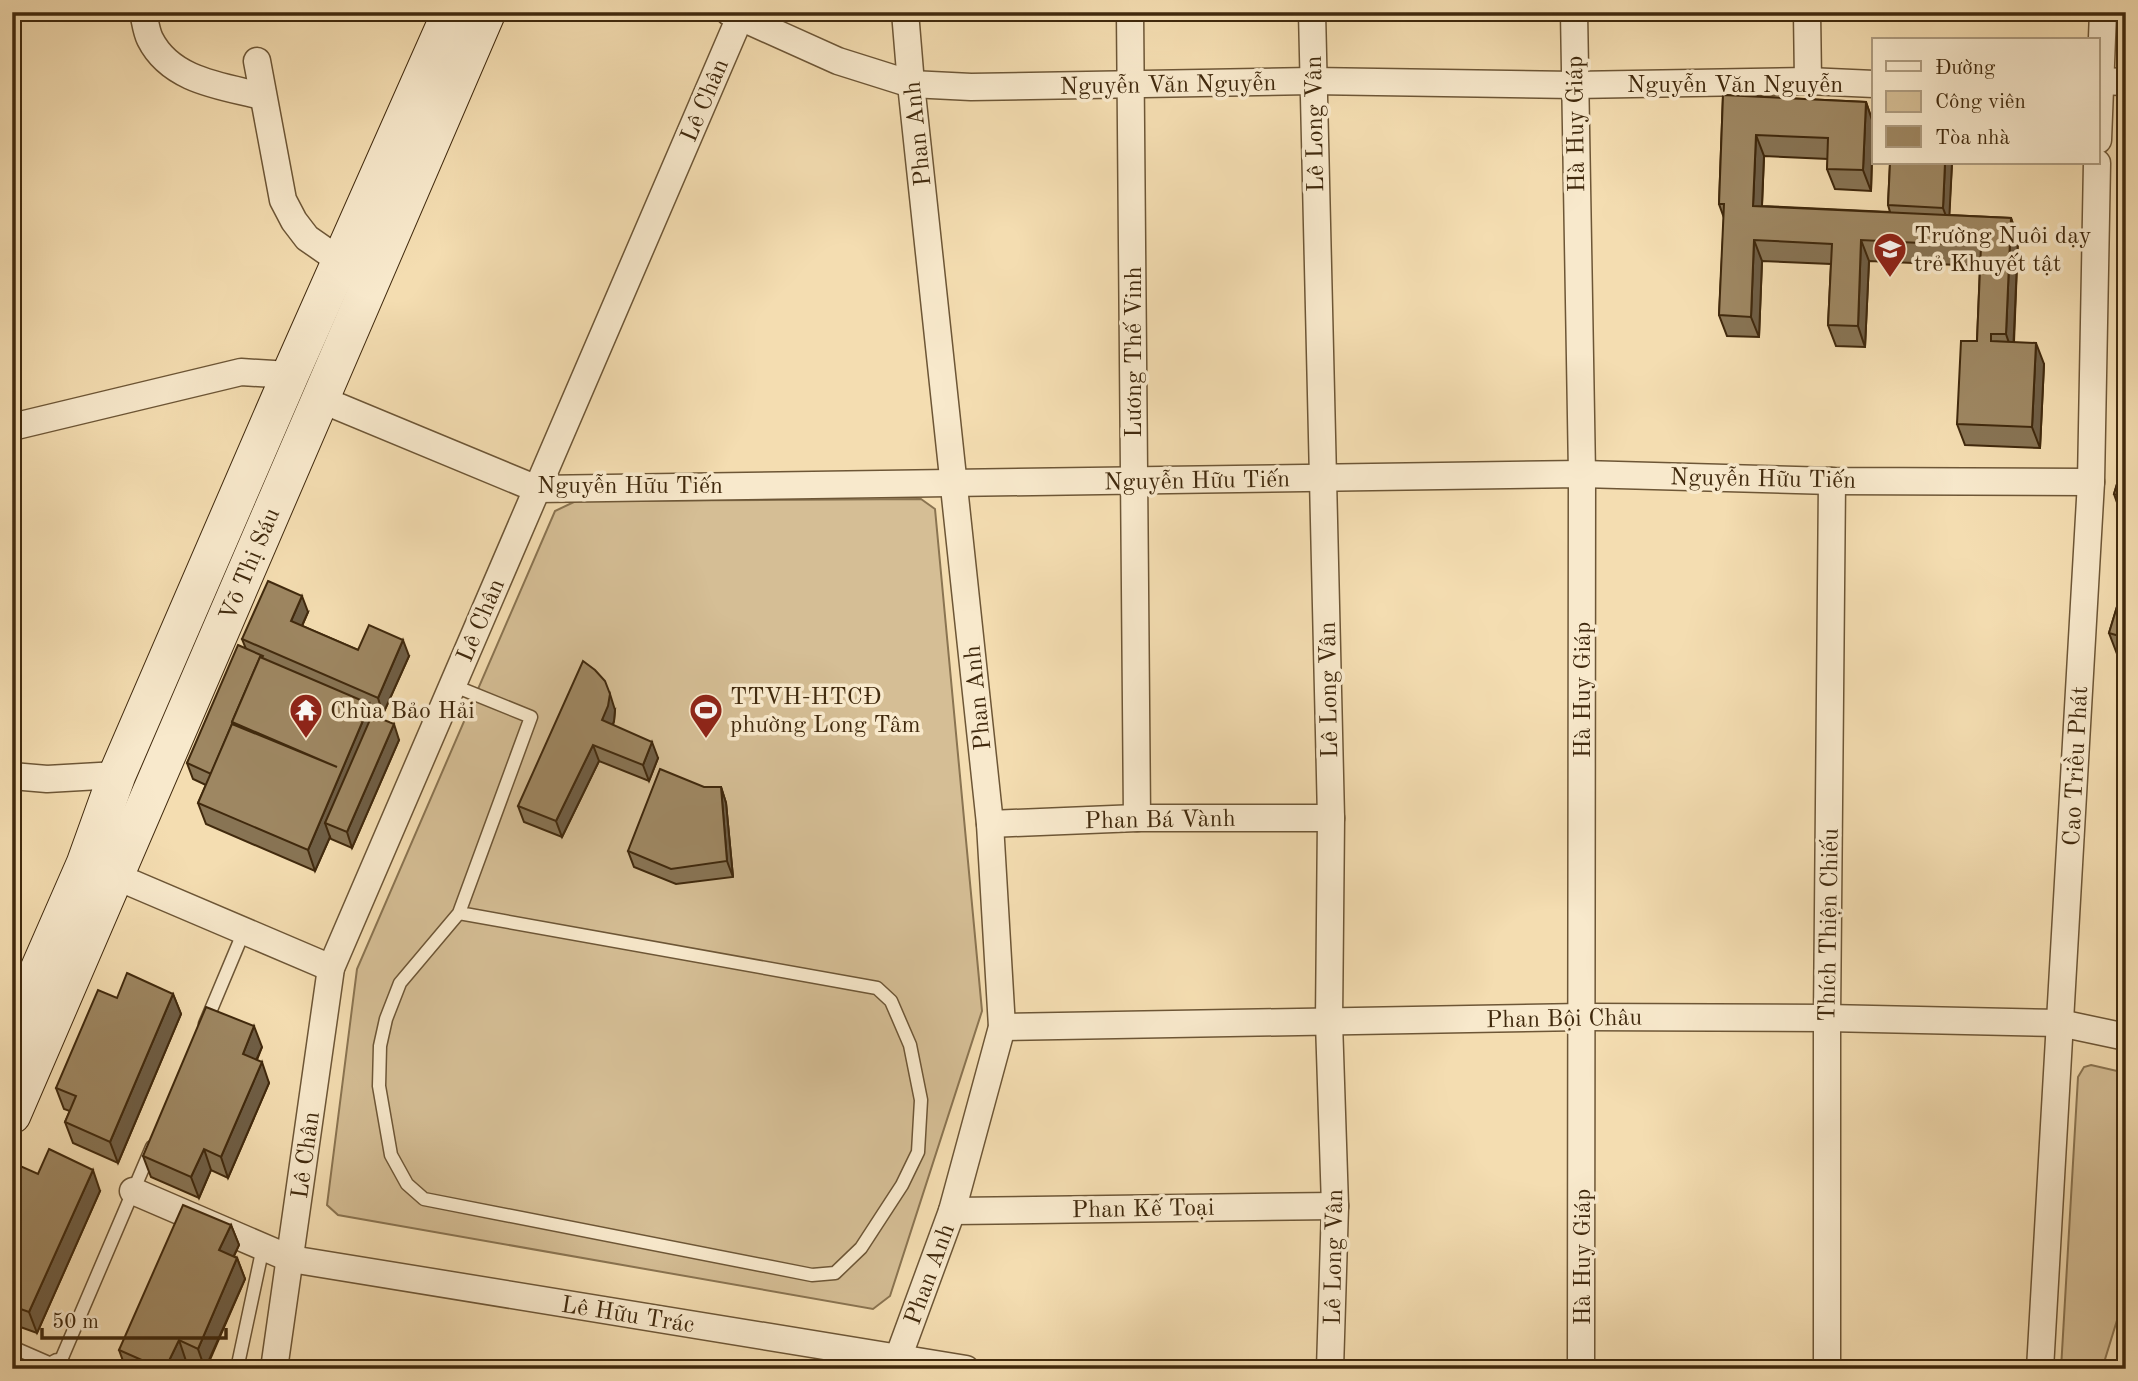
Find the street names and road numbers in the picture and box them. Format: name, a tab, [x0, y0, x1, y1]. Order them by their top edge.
street label: Lê Long Vân	[1303, 55, 1329, 192]
street label: Hà Huy Giáp	[1564, 55, 1590, 193]
street label: Lê Chân	[678, 56, 734, 146]
street label: Nguyễn Văn Nguyễn	[1059, 70, 1277, 100]
street label: Nguyễn Văn Nguyễn	[1627, 72, 1843, 98]
street label: Phan Anh	[902, 80, 936, 187]
street label: Lương Thế Vinh	[1122, 266, 1147, 438]
street label: Nguyễn Hữu Tiến	[1670, 464, 1856, 494]
street label: Nguyễn Hữu Tiến	[1104, 466, 1290, 496]
street label: Nguyễn Hữu Tiến	[537, 473, 723, 499]
street label: Võ Thị Sáu	[216, 505, 285, 625]
street label: Lê Chân	[454, 576, 510, 666]
street label: Lê Long Vân	[1317, 621, 1343, 758]
street label: Hà Huy Giáp	[1572, 622, 1596, 758]
street label: Phan Anh	[962, 644, 996, 751]
street label: Cao Triều Phát	[2059, 685, 2093, 847]
street label: Phan Bá Vành	[1084, 808, 1236, 834]
street label: Thích Thiện Chiếu	[1815, 828, 1844, 1022]
street label: Phan Bội Châu	[1486, 1007, 1643, 1033]
street label: Lê Chân	[289, 1110, 325, 1200]
street label: Lê Long Vân	[1322, 1189, 1348, 1325]
street label: Hà Huy Giáp	[1572, 1189, 1596, 1325]
street label: Phan Kế Toại	[1072, 1196, 1215, 1223]
street label: Phan Anh	[902, 1221, 960, 1328]
street label: Lê Hữu Trác	[559, 1294, 696, 1338]

